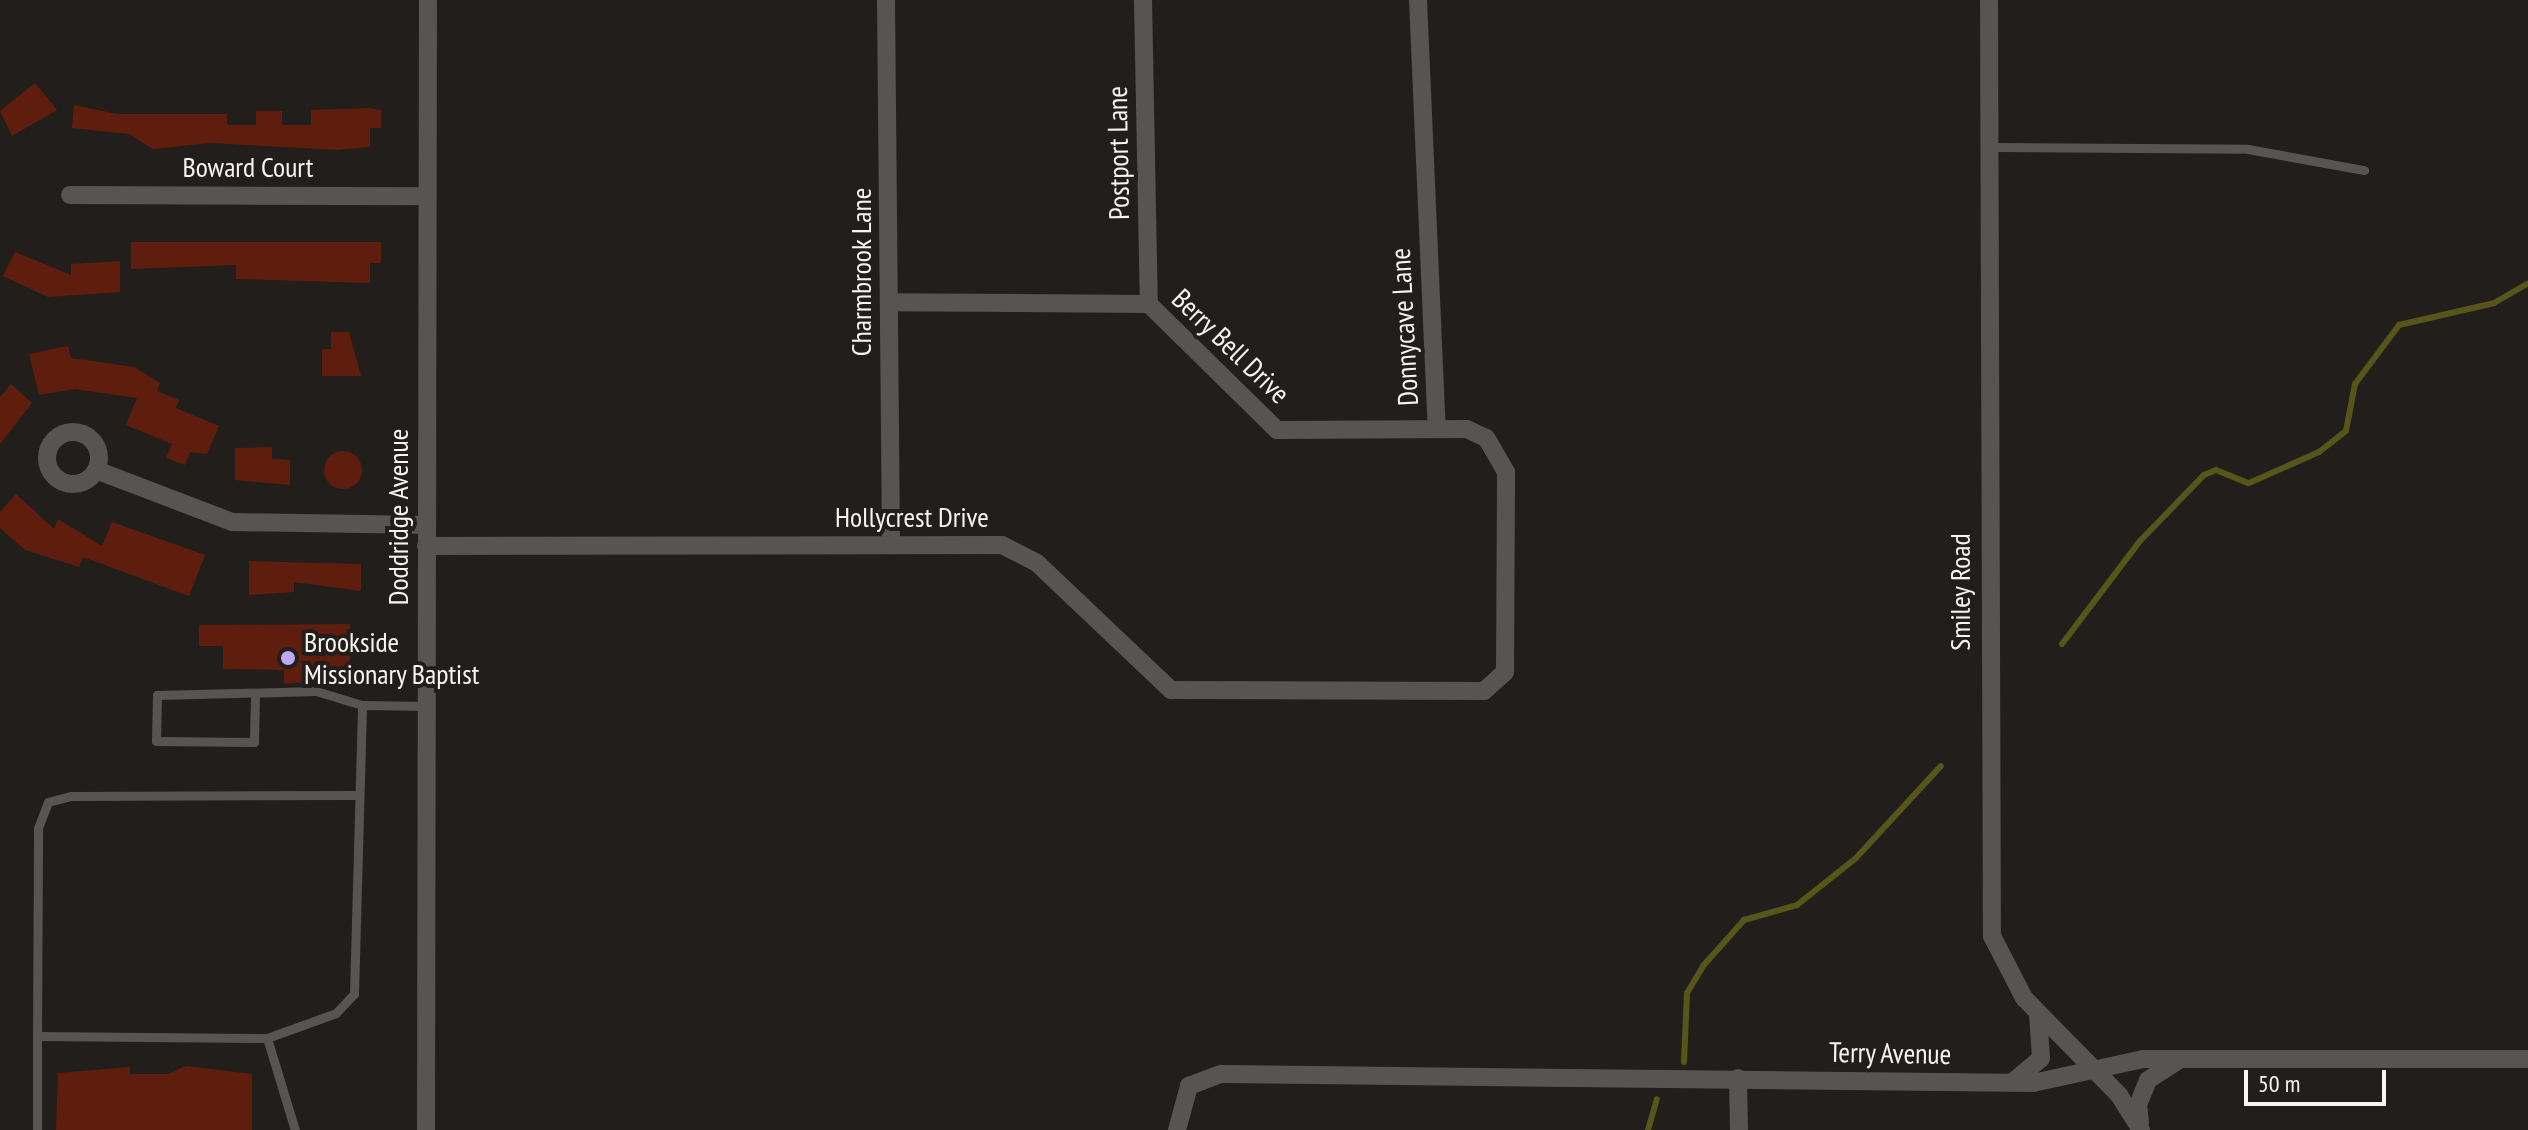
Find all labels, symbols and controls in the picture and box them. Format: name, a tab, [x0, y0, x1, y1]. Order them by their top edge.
street label: Postport Lane	[1100, 86, 1136, 220]
street label: Boward Court	[183, 150, 313, 184]
street label: Charmbrook Lane	[844, 187, 878, 357]
street label: Donnycave Lane	[1383, 247, 1425, 407]
street label: Berry Bell Drive	[1165, 281, 1297, 411]
street label: Doddridge Avenue	[381, 428, 415, 606]
street label: Hollycrest Drive	[835, 500, 989, 534]
street label: Smiley Road	[1943, 533, 1977, 651]
place label: Brookside Missionary Baptist	[304, 625, 480, 691]
marker: Brookside Missionary Baptist	[279, 649, 297, 667]
street label: Terry Avenue	[1828, 1035, 1952, 1071]
scale bar	[2248, 1054, 2390, 1104]
text: 50 m	[2258, 1068, 2300, 1099]

